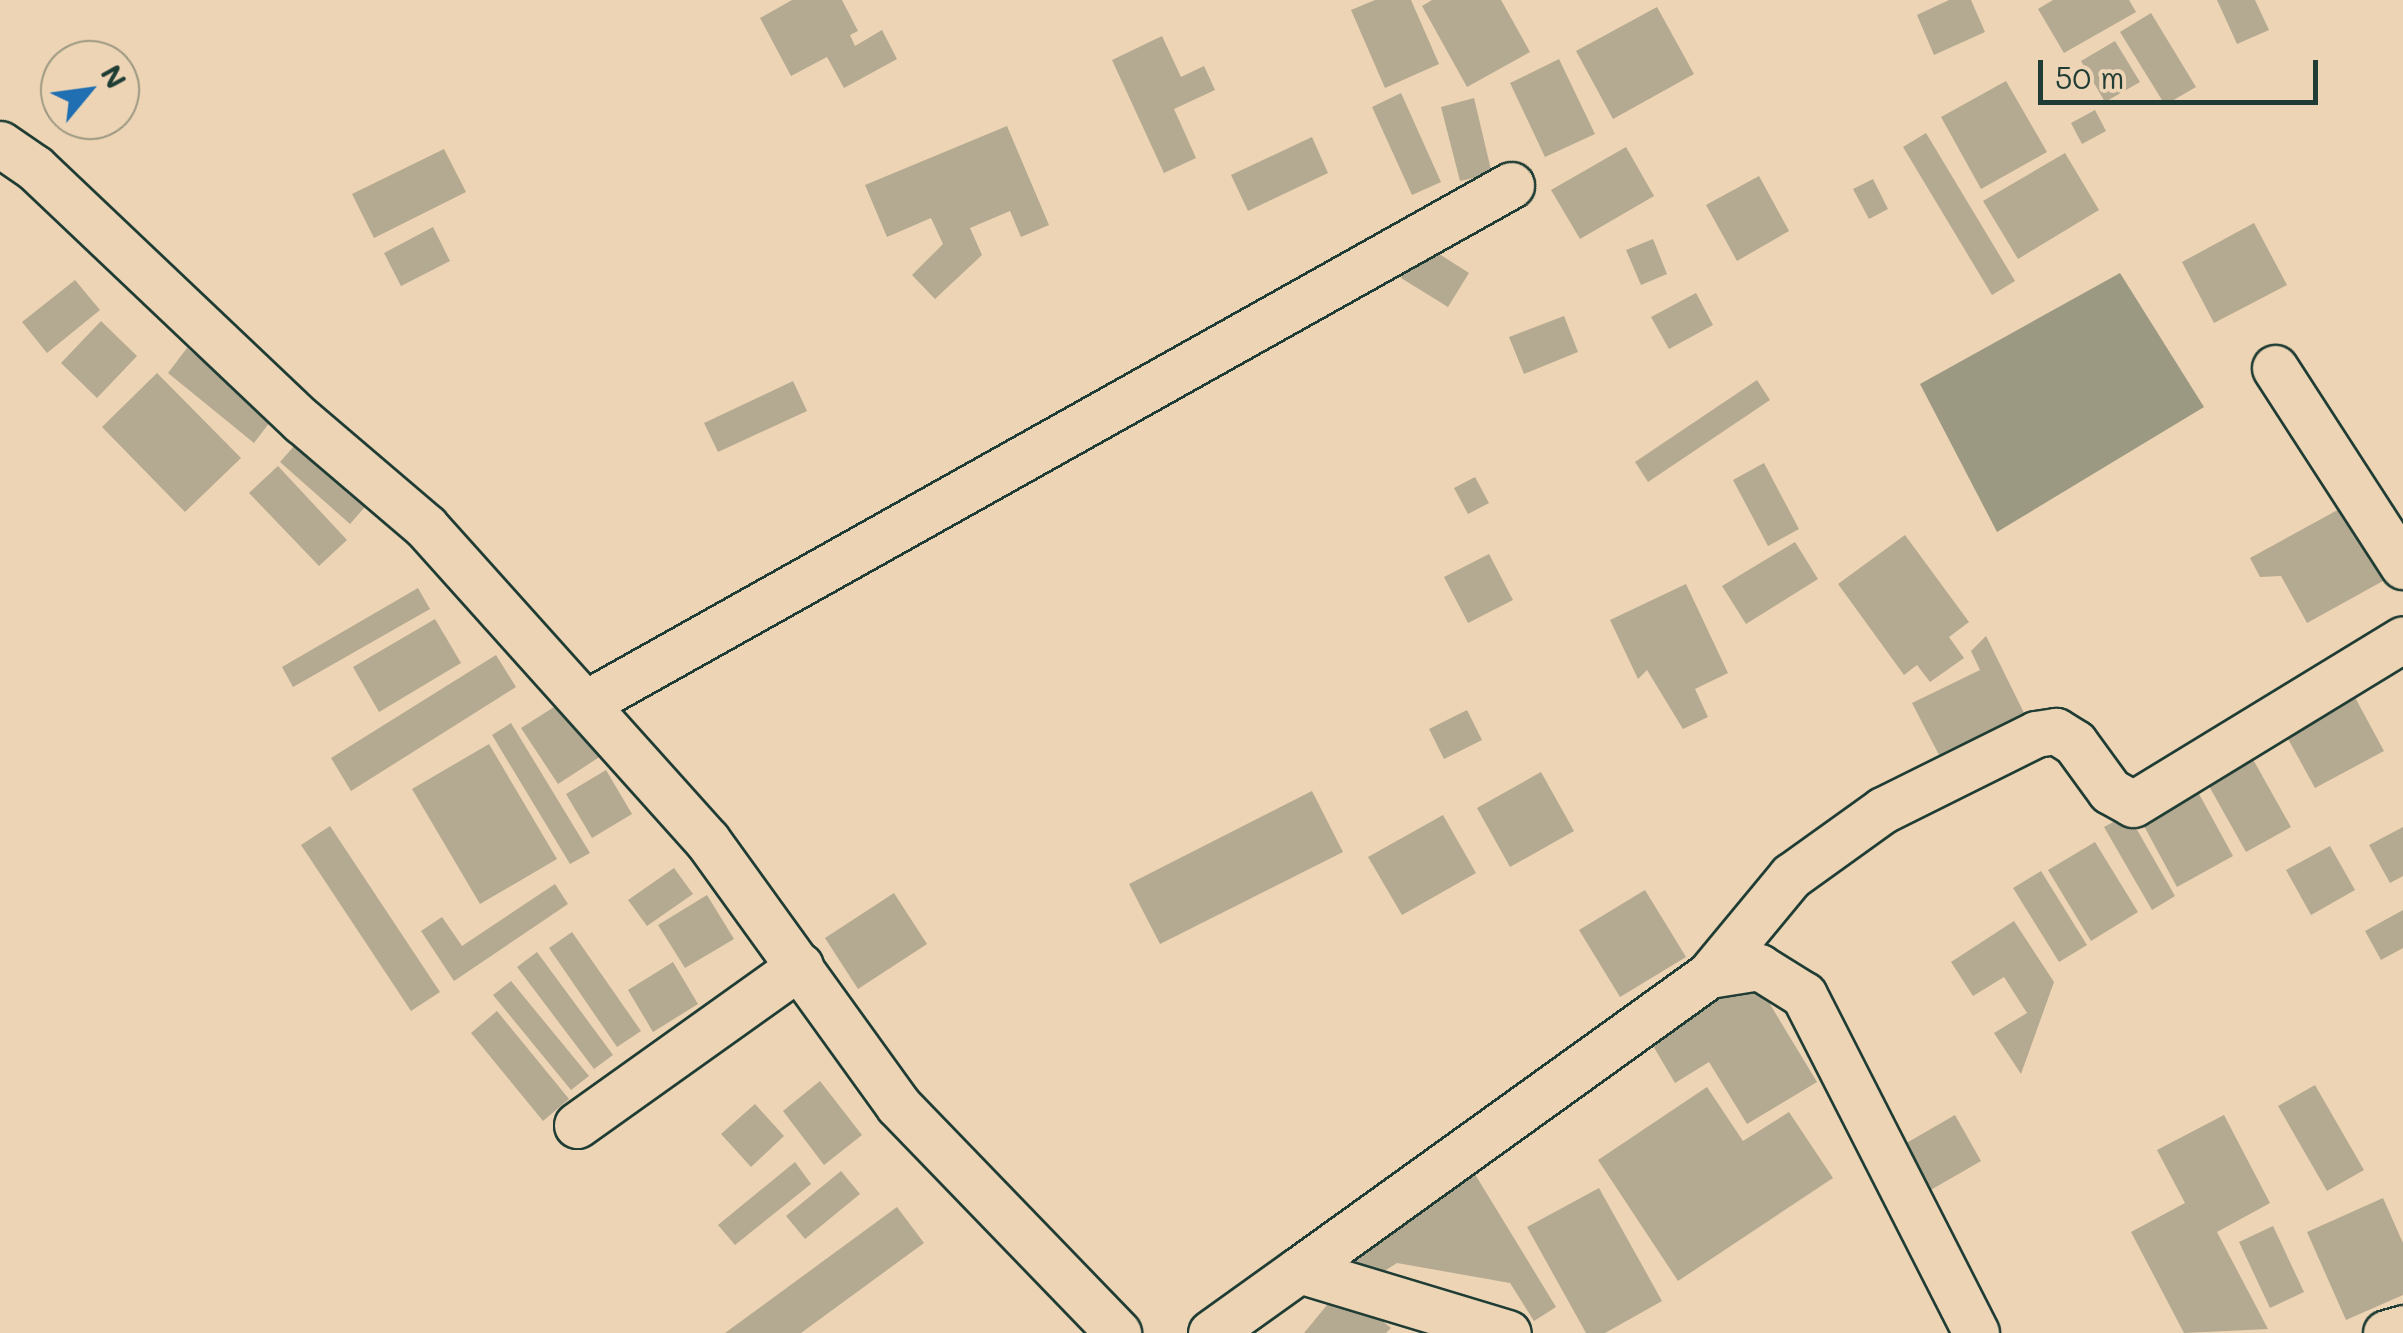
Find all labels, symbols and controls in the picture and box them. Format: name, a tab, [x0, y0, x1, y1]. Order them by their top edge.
north arrow	[40, 40, 140, 140]
scale bar	[2043, 40, 2323, 102]
text: 50 m	[2055, 57, 2125, 97]
text: N	[94, 58, 135, 94]

